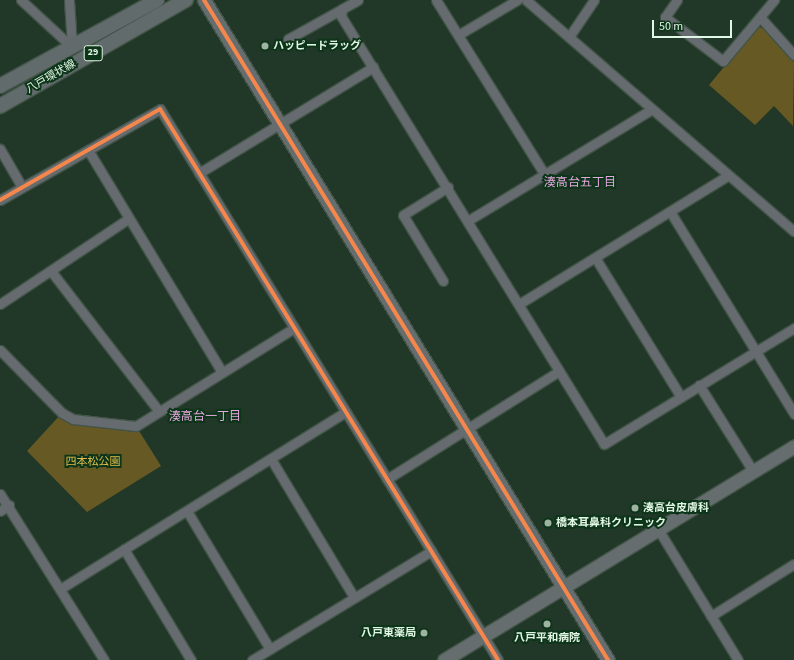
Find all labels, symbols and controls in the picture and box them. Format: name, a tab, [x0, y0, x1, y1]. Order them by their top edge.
scale bar	[654, 12, 734, 38]
text: 50 m	[659, 18, 683, 35]
place label: ハッピードラッグ	[273, 39, 361, 53]
marker: ハッピードラッグ	[260, 41, 270, 51]
road number: 29	[83, 45, 103, 61]
street label: 八戸環状線	[24, 58, 78, 96]
district label: 湊高台五丁目	[544, 176, 616, 190]
district label: 湊高台一丁目	[169, 410, 241, 424]
park label: 四本松公園	[66, 455, 120, 469]
place label: 湊高台皮膚科	[643, 501, 709, 515]
marker: 湊高台皮膚科	[630, 503, 640, 513]
place label: 橋本耳鼻科クリニック	[556, 516, 666, 530]
marker: 橋本耳鼻科クリニック	[543, 518, 553, 528]
marker: 八戸平和病院	[541, 618, 553, 630]
place label: 八戸東薬局	[361, 626, 416, 640]
marker: 八戸東薬局	[419, 628, 429, 638]
place label: 八戸平和病院	[514, 631, 580, 645]

